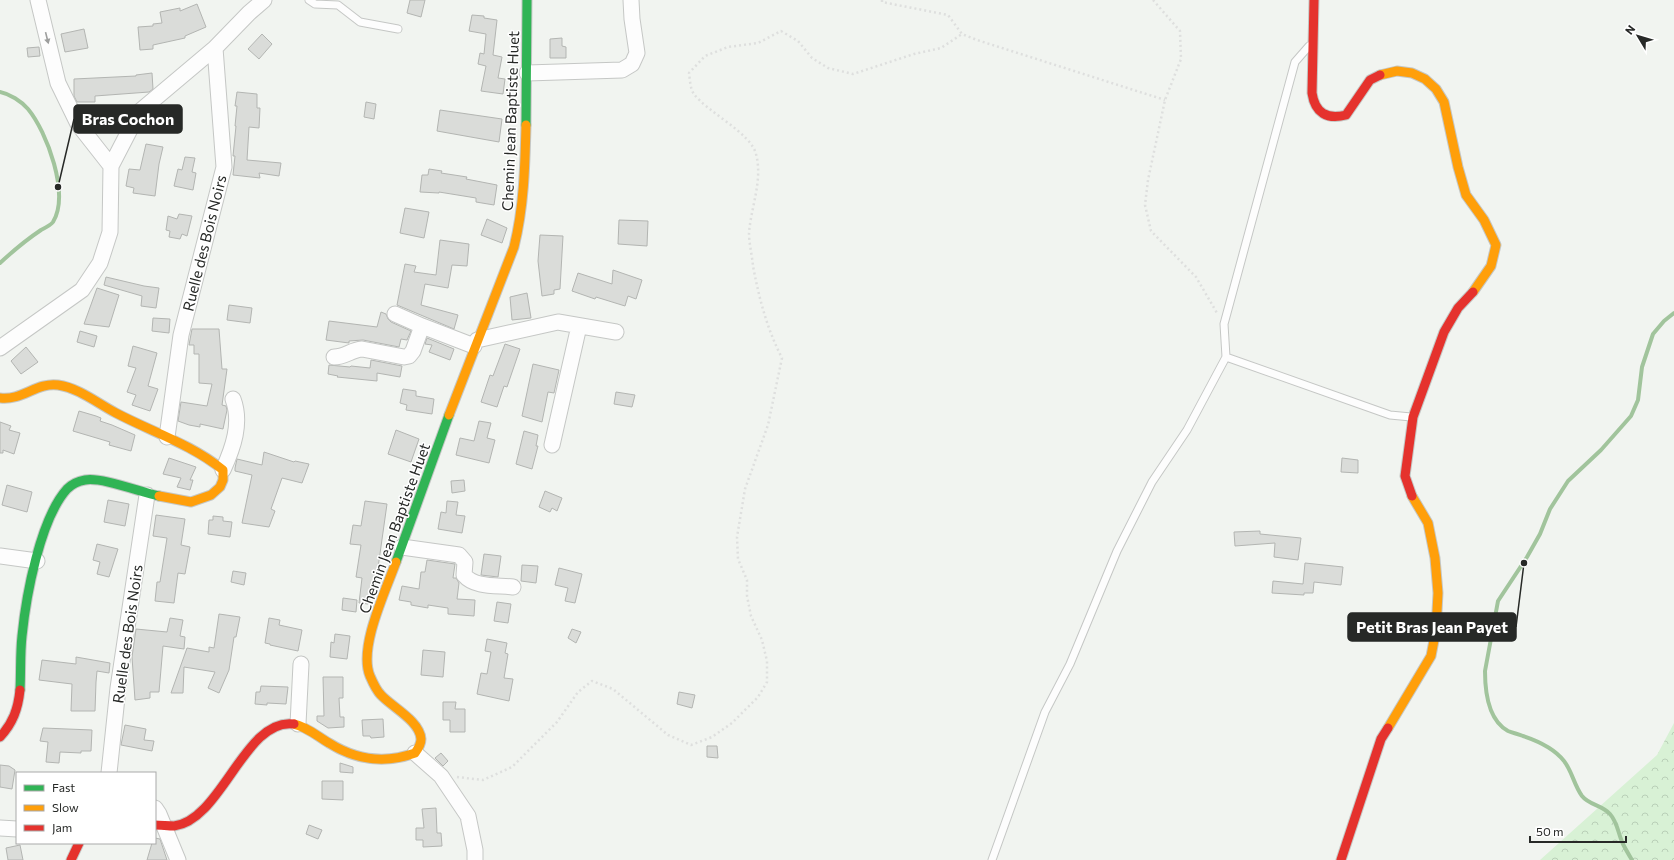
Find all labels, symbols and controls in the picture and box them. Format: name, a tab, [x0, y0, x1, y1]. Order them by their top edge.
north arrow	[1618, 16, 1658, 56]
text: N	[1622, 22, 1637, 37]
street label: Chemin Jean Baptiste Huet	[498, 31, 522, 211]
one-way arrow	[44, 32, 50, 44]
callout: Bras Cochon	[74, 105, 182, 133]
text: Bras Cochon	[82, 109, 174, 128]
street label: Ruelle des Bois Noirs	[178, 173, 230, 313]
street label: Chemin Jean Baptiste Huet	[355, 440, 433, 616]
street label: Ruelle des Bois Noirs	[108, 563, 146, 704]
callout: Petit Bras Jean Payet	[1348, 613, 1516, 641]
text: Petit Bras Jean Payet	[1356, 617, 1508, 636]
legend	[16, 772, 156, 844]
text: Fast	[52, 780, 75, 794]
text: Slow	[52, 800, 79, 814]
scale bar	[1530, 818, 1626, 844]
text: Jam	[52, 820, 72, 835]
text: 50 m	[1536, 824, 1564, 838]

